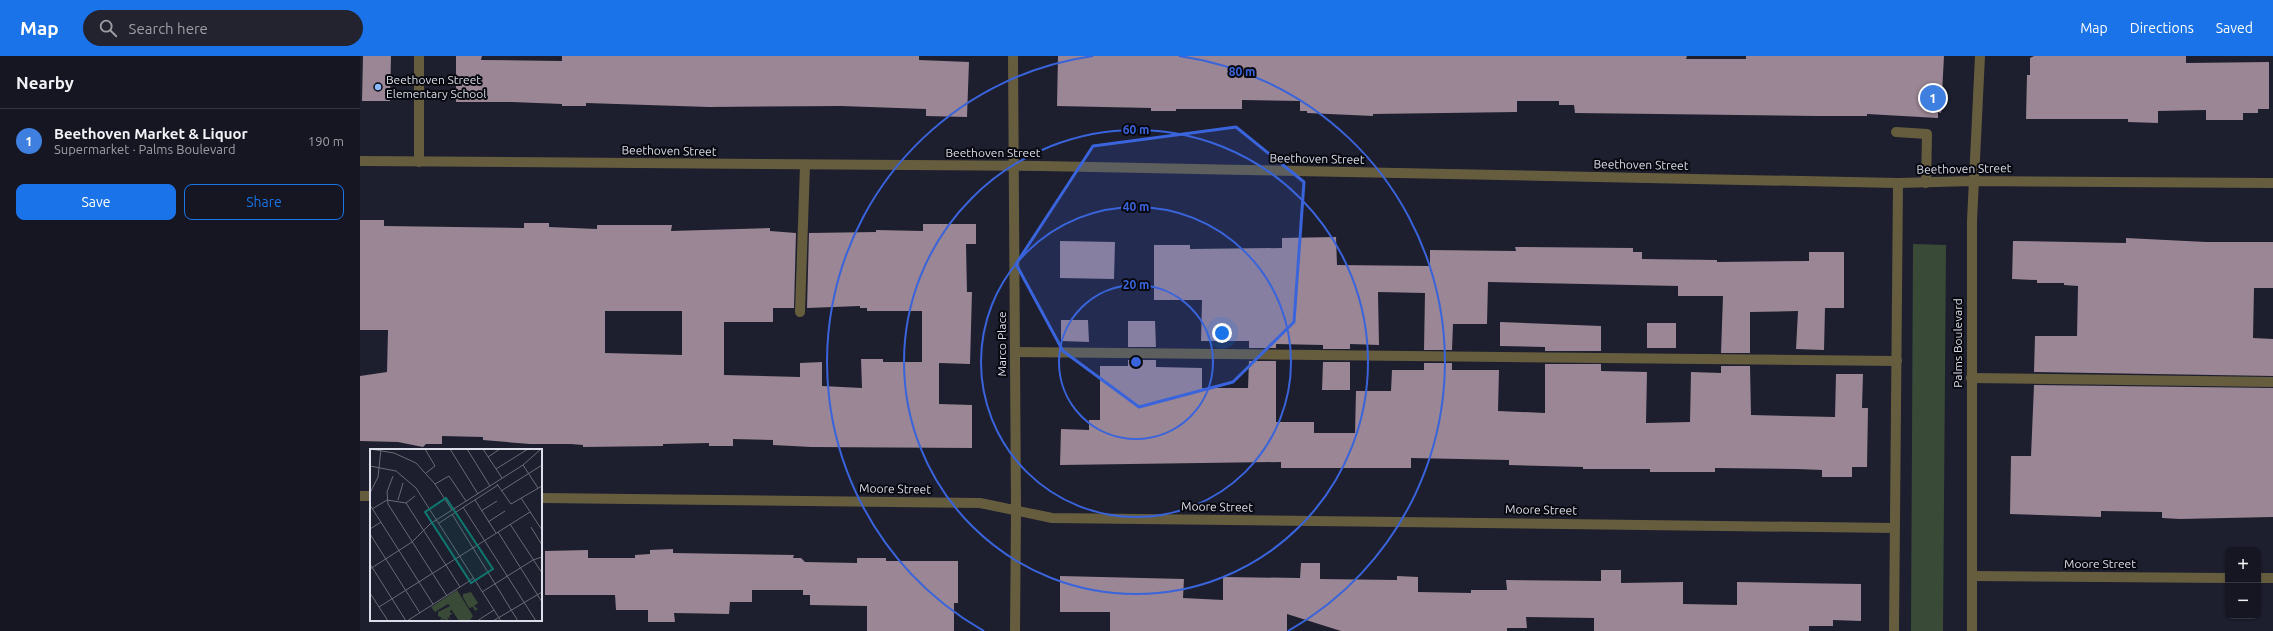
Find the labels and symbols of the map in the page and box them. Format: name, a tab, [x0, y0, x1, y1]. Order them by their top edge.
text: 80 m	[1229, 65, 1255, 78]
place label: Beethoven Street Elementary School	[386, 73, 486, 100]
marker: Beethoven Street Elementary School	[373, 82, 383, 92]
pin: 1	[1920, 83, 1946, 113]
text: 60 m	[1123, 123, 1149, 136]
street label: Beethoven Street	[621, 143, 717, 158]
street label: Beethoven Street	[946, 146, 1041, 159]
street label: Beethoven Street	[1269, 151, 1365, 166]
street label: Beethoven Street	[1593, 157, 1689, 172]
street label: Beethoven Street	[1916, 161, 2012, 176]
text: 40 m	[1123, 200, 1149, 213]
text: 20 m	[1123, 278, 1149, 291]
street label: Palms Boulevard	[1951, 298, 1964, 388]
street label: Marco Place	[995, 311, 1008, 377]
your location	[1212, 323, 1232, 343]
centre of rings	[1129, 355, 1143, 369]
inset map	[370, 449, 542, 621]
street label: Moore Street	[859, 481, 931, 496]
street label: Moore Street	[1181, 499, 1253, 514]
street label: Moore Street	[1505, 502, 1577, 517]
street label: Moore Street	[2064, 557, 2136, 570]

